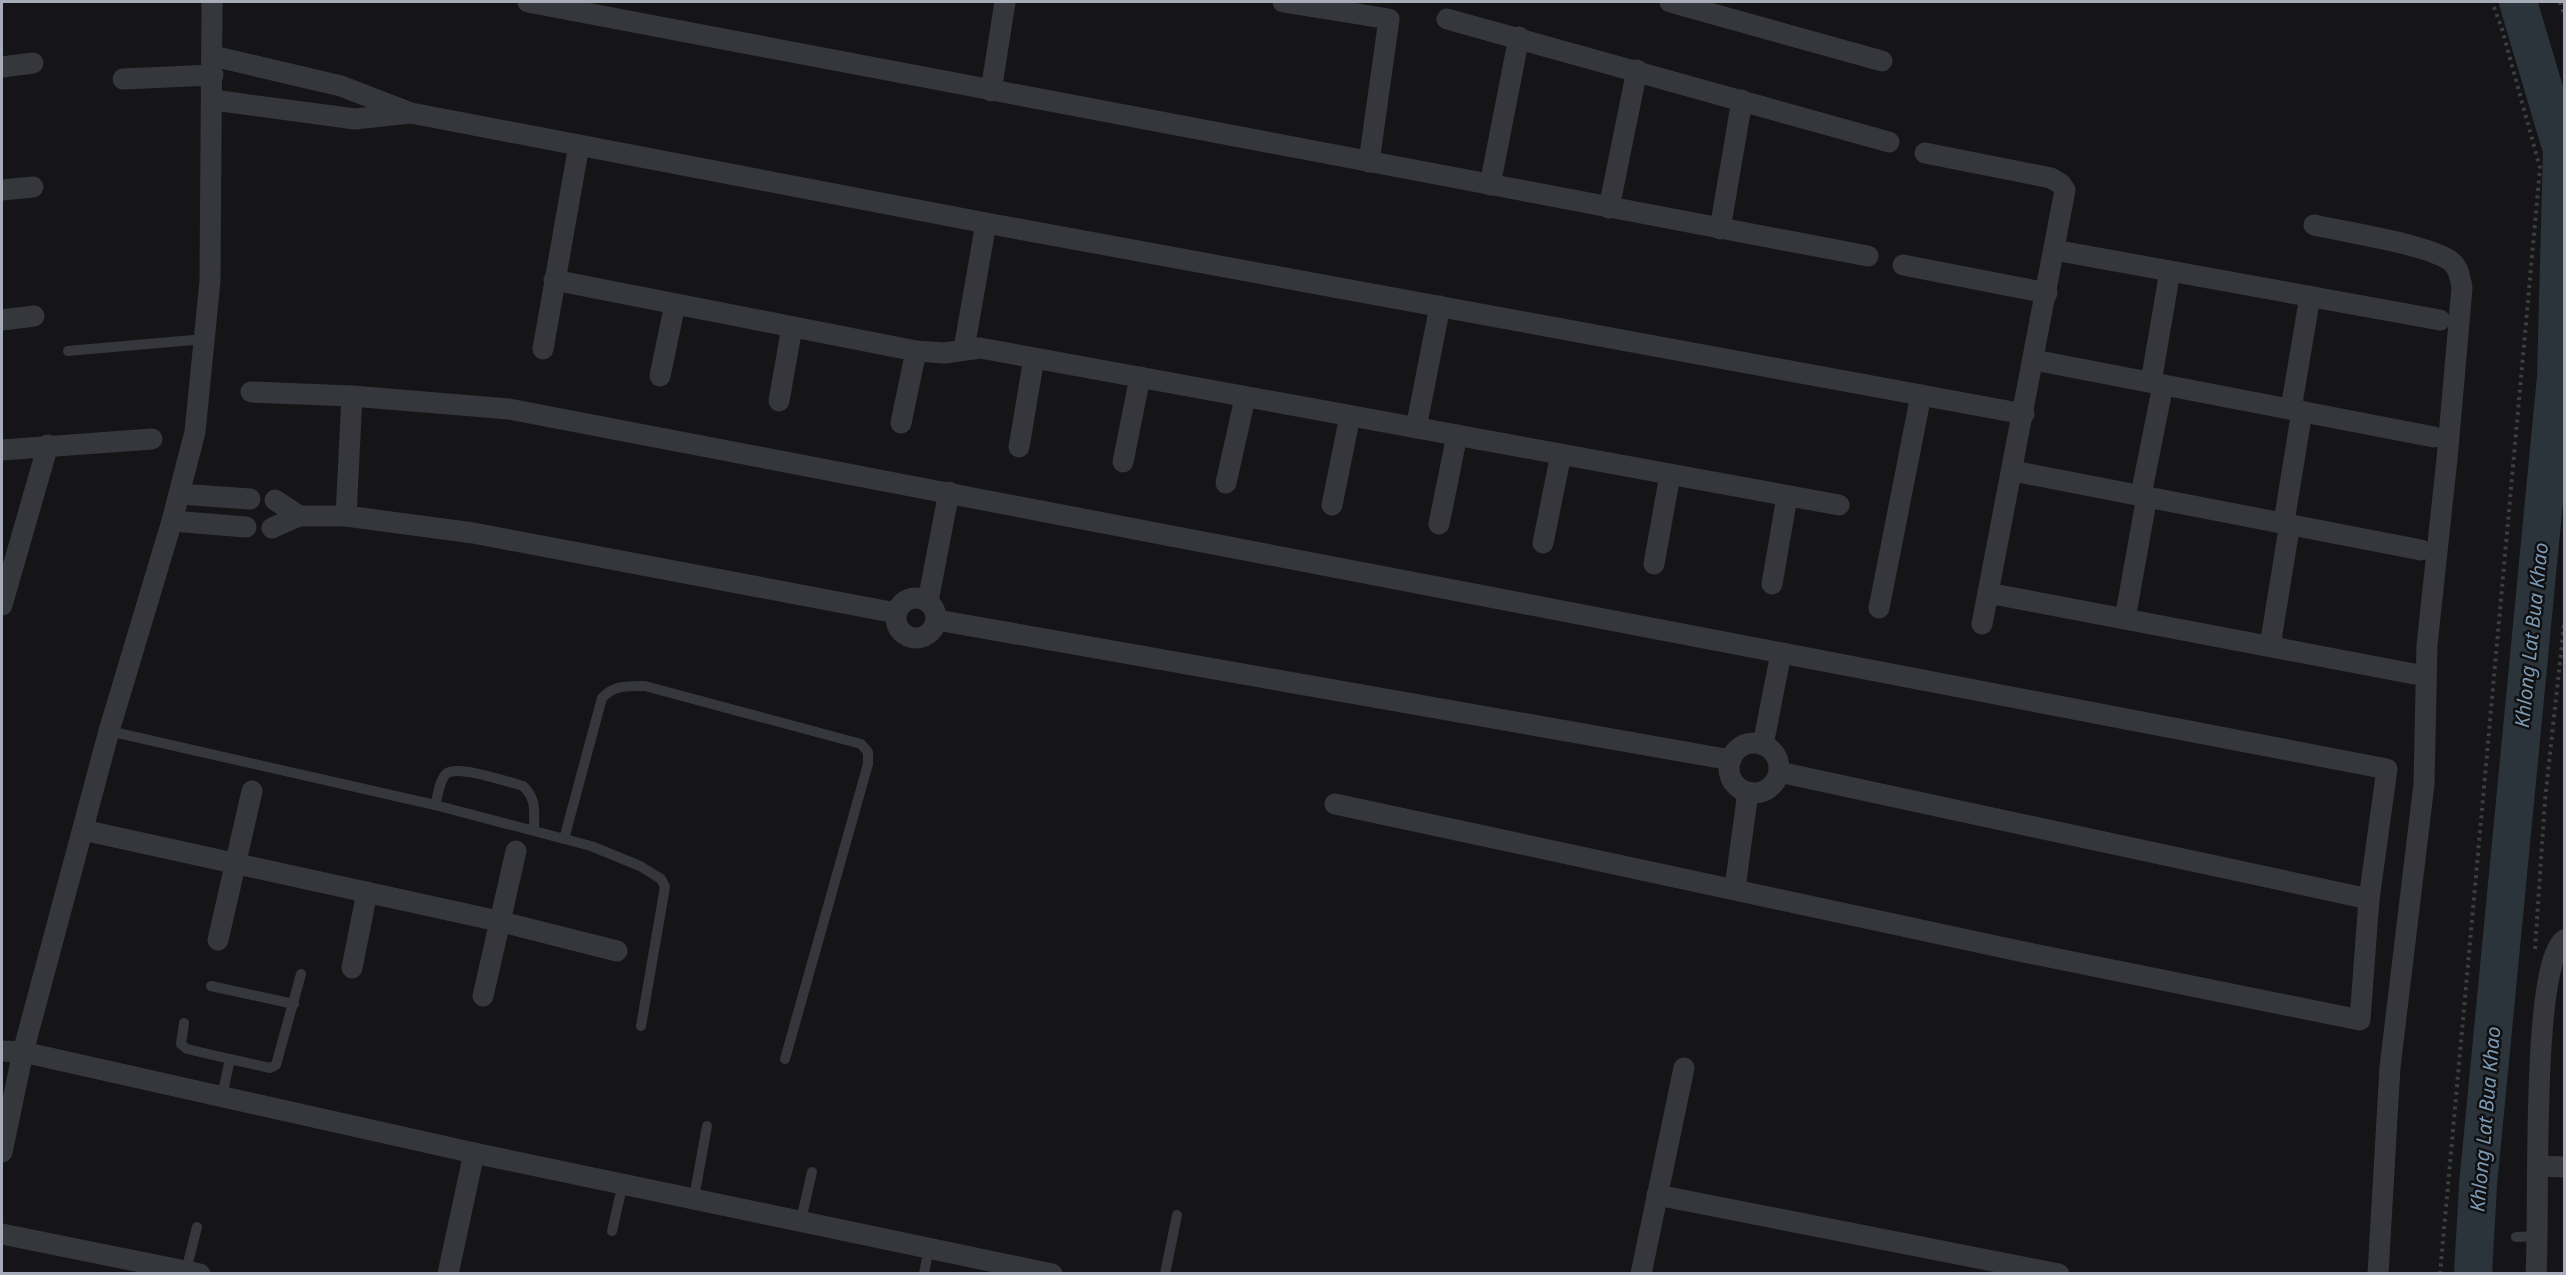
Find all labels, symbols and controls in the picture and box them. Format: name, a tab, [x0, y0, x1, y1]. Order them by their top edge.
water label: Khlong Lat Bua Khao	[2508, 541, 2554, 729]
water label: Khlong Lat Bua Khao	[2463, 1025, 2507, 1213]

